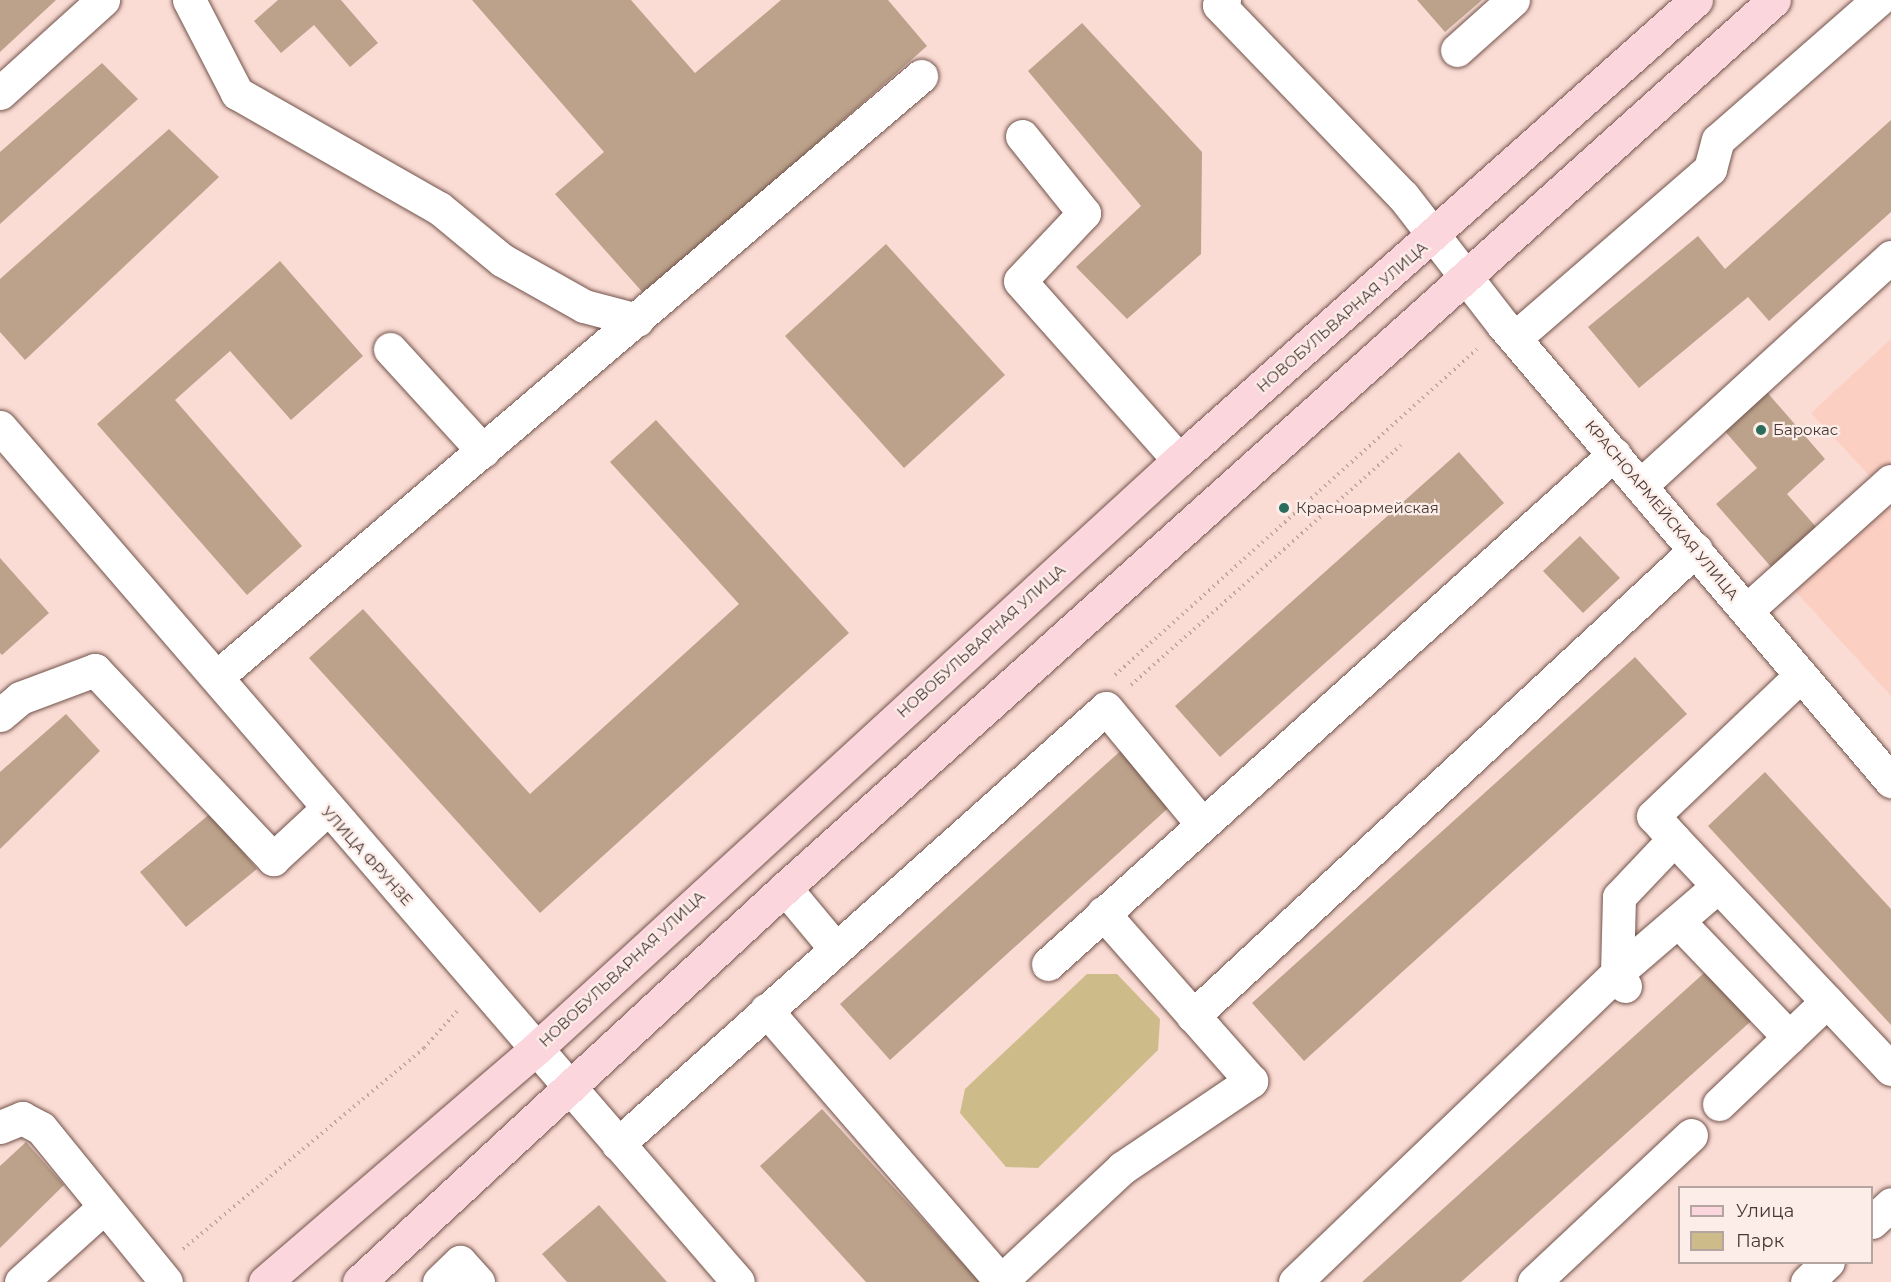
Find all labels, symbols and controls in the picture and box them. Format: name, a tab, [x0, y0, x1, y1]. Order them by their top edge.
street label: НОВОБУЛЬВАРНАЯ УЛИЦА	[1253, 238, 1431, 396]
street label: КРАСНОАРМЕЙСКАЯ УЛИЦА	[1581, 416, 1743, 604]
place label: Барокас	[1773, 421, 1838, 439]
marker: Барокас	[1754, 423, 1768, 437]
place label: Красноармейская	[1296, 499, 1439, 517]
marker: Красноармейская	[1277, 501, 1291, 515]
street label: НОВОБУЛЬВАРНАЯ УЛИЦА	[893, 561, 1069, 721]
street label: УЛИЦА ФРУНЗЕ	[318, 803, 416, 909]
street label: НОВОБУЛЬВАРНАЯ УЛИЦА	[535, 887, 709, 1051]
legend	[1678, 1186, 1873, 1264]
text: Улица	[1736, 1200, 1794, 1222]
text: Парк	[1736, 1230, 1784, 1252]

